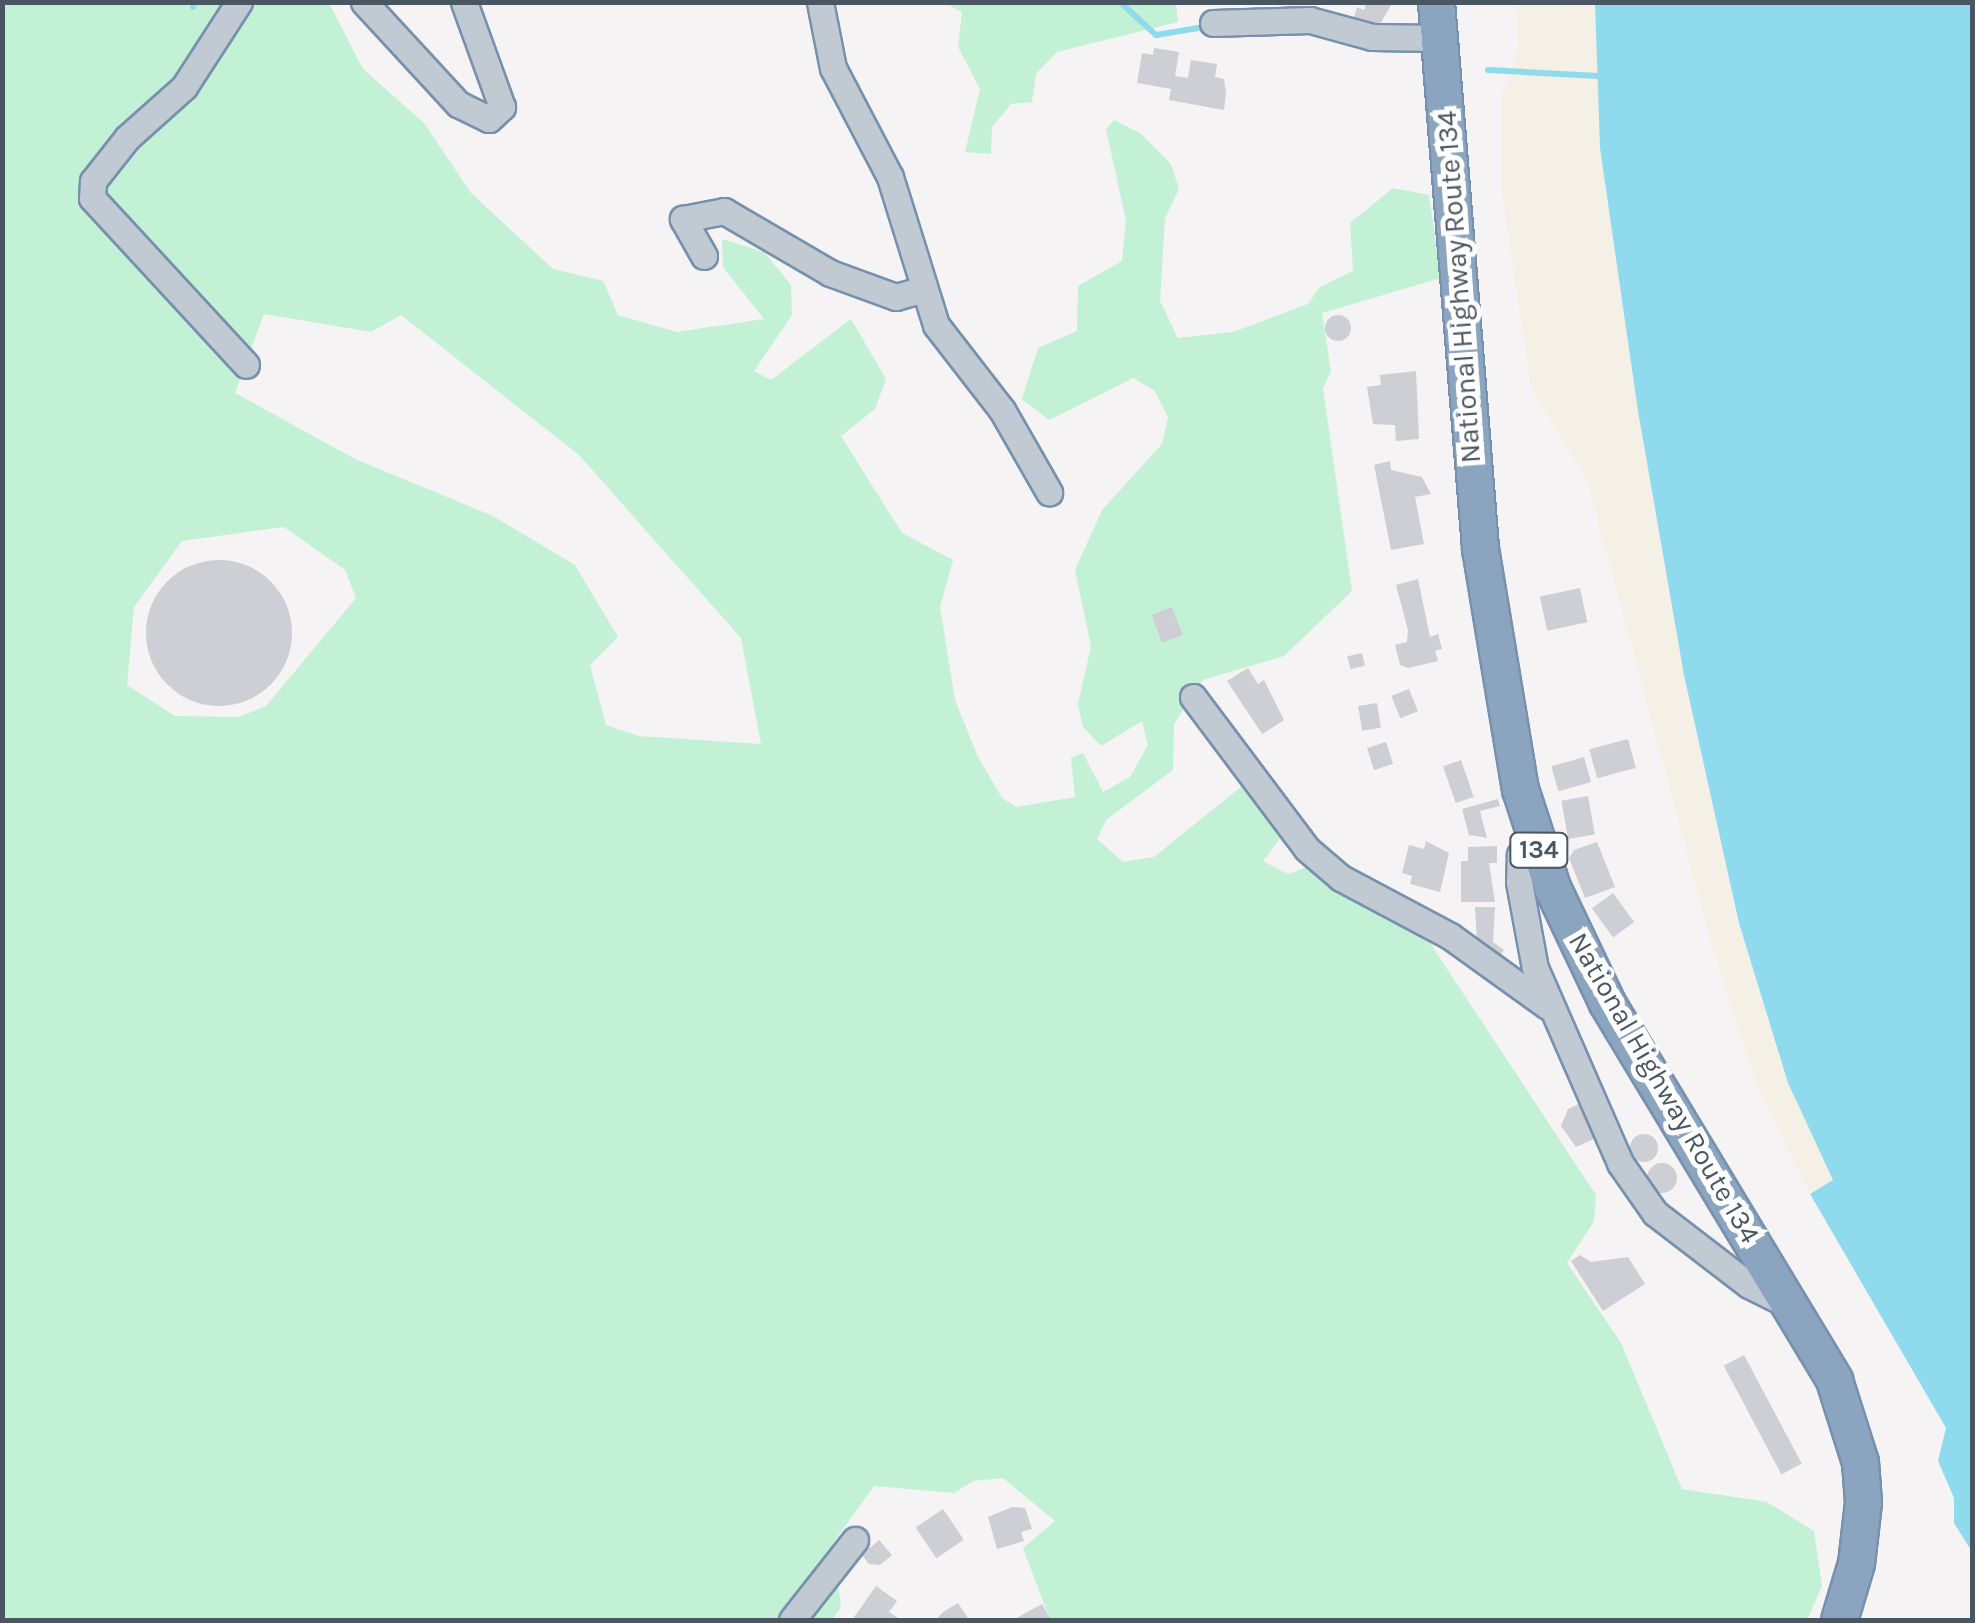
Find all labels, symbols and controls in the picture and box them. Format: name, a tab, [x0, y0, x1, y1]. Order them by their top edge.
street label: National Highway Route 134	[1430, 110, 1488, 464]
road number: 134	[1509, 830, 1569, 870]
street label: National Highway Route 134	[1561, 927, 1767, 1249]

